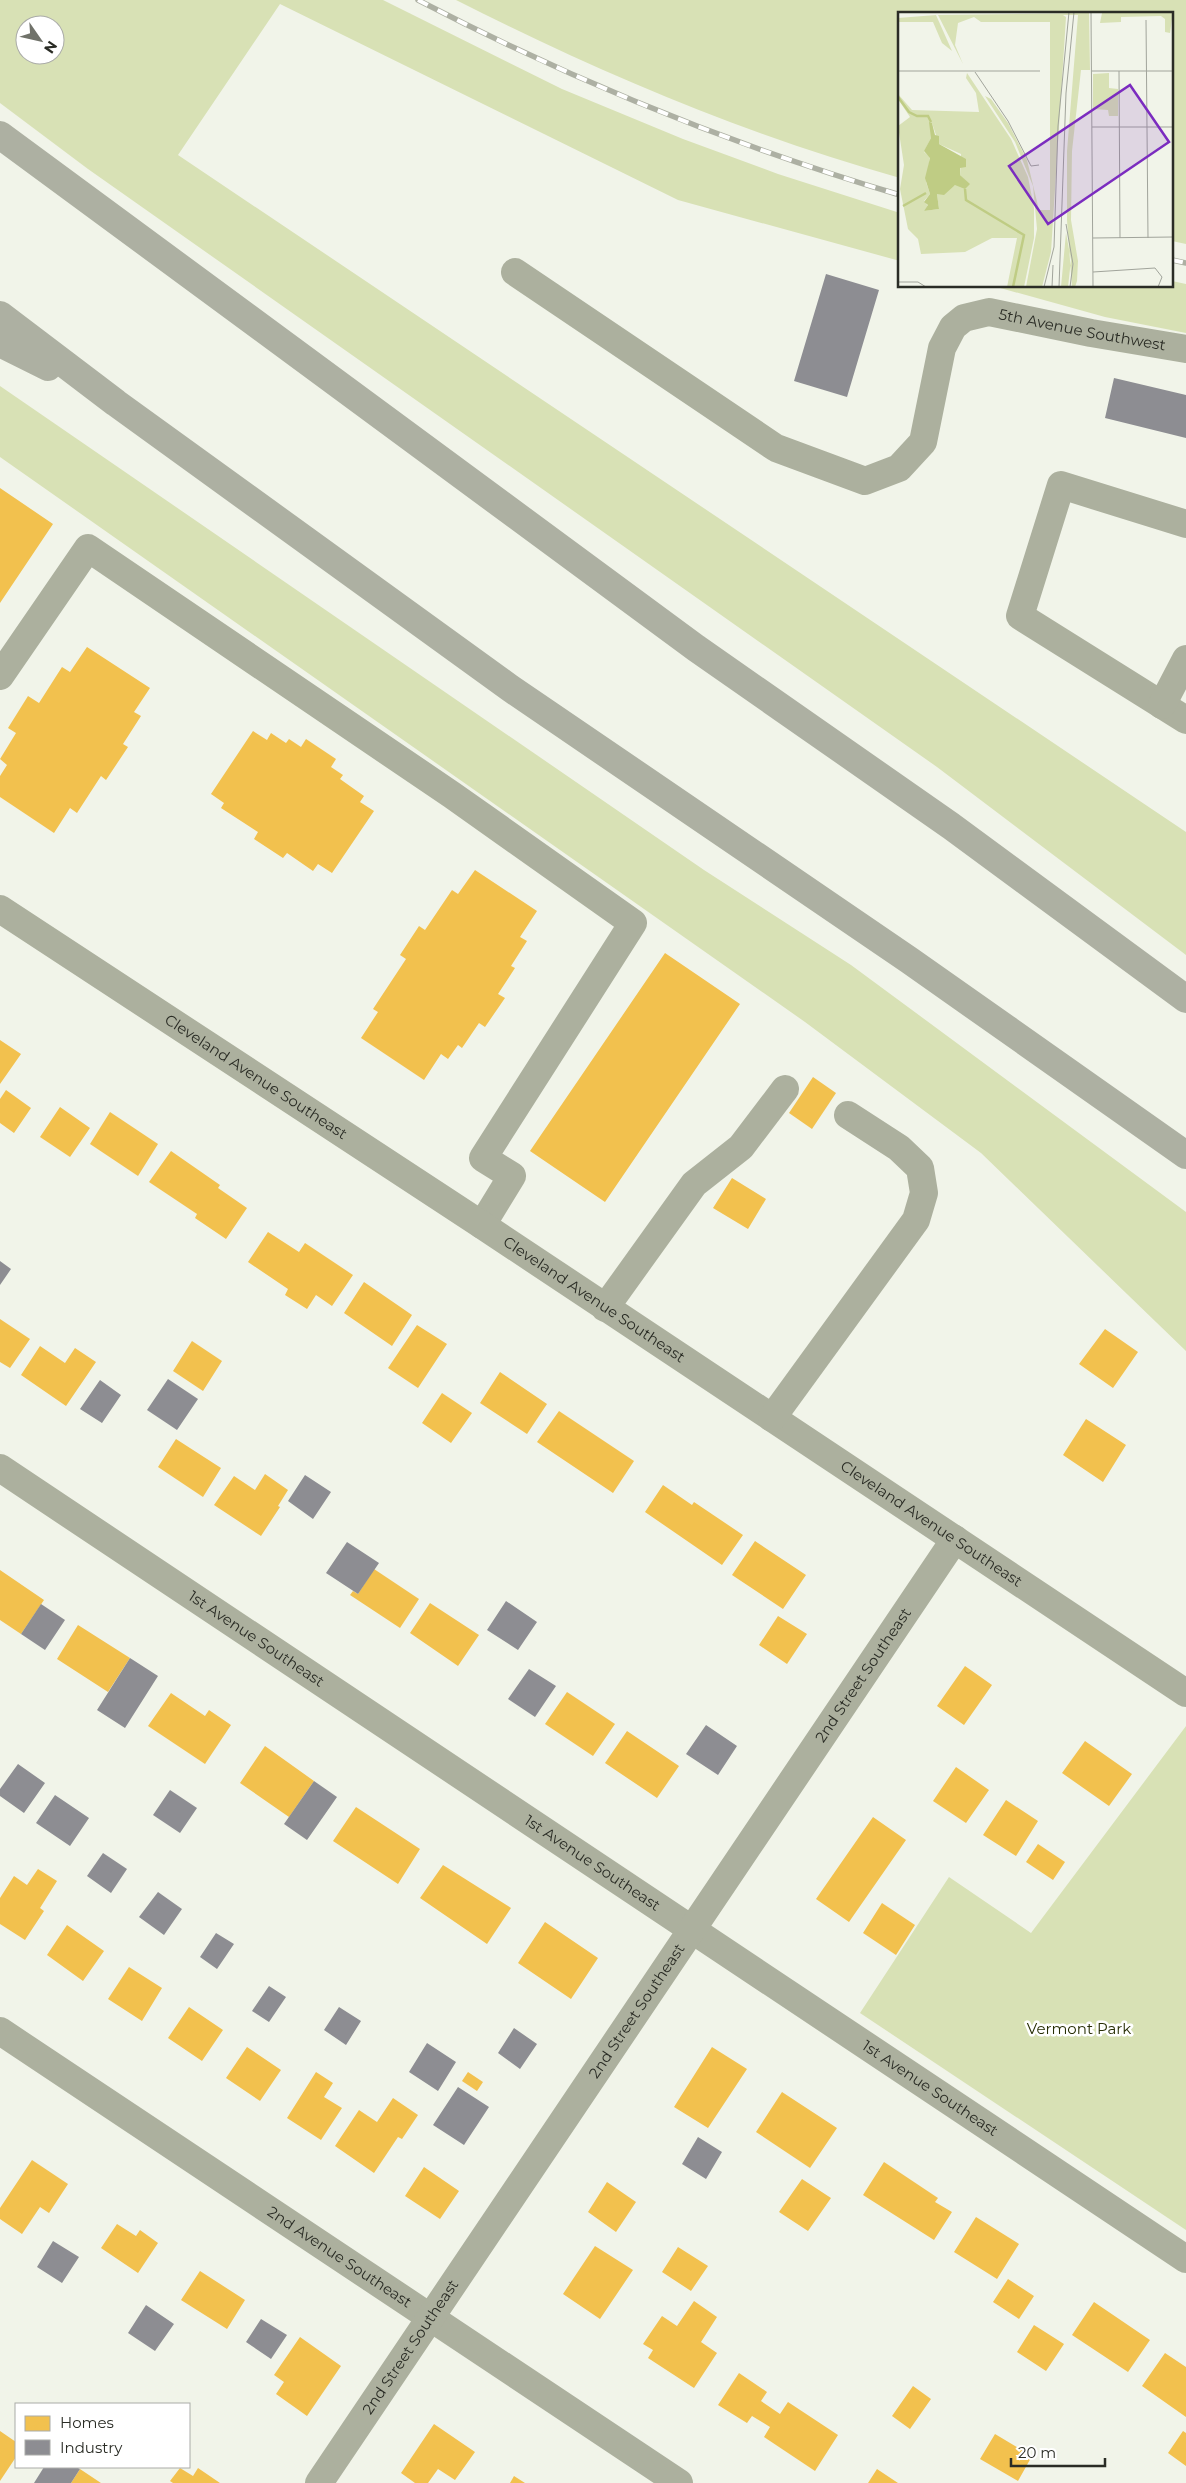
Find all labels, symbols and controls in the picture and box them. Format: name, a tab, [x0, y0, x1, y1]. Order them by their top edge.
inset map	[898, 12, 1174, 288]
north arrow	[15, 15, 65, 65]
text: N	[40, 38, 61, 57]
street label: 5th Avenue Southwest	[997, 304, 1167, 354]
street label: Cleveland Avenue Southeast	[161, 1010, 351, 1143]
street label: Cleveland Avenue Southeast	[500, 1232, 689, 1366]
street label: Cleveland Avenue Southeast	[837, 1456, 1026, 1591]
street label: 1st Avenue Southeast	[185, 1586, 328, 1691]
street label: 2nd Street Southeast	[811, 1604, 915, 1746]
street label: 1st Avenue Southeast	[521, 1811, 664, 1915]
street label: 2nd Street Southeast	[584, 1940, 689, 2082]
park label: Vermont Park	[1027, 2019, 1131, 2038]
street label: 1st Avenue Southeast	[859, 2036, 1002, 2140]
street label: 2nd Avenue Southeast	[264, 2202, 416, 2312]
street label: 2nd Street Southeast	[358, 2276, 462, 2418]
legend	[15, 2403, 190, 2468]
text: Homes	[60, 2413, 114, 2432]
scale bar	[1011, 2436, 1105, 2468]
text: Industry	[60, 2438, 123, 2457]
text: 20 m	[1018, 2443, 1056, 2462]

